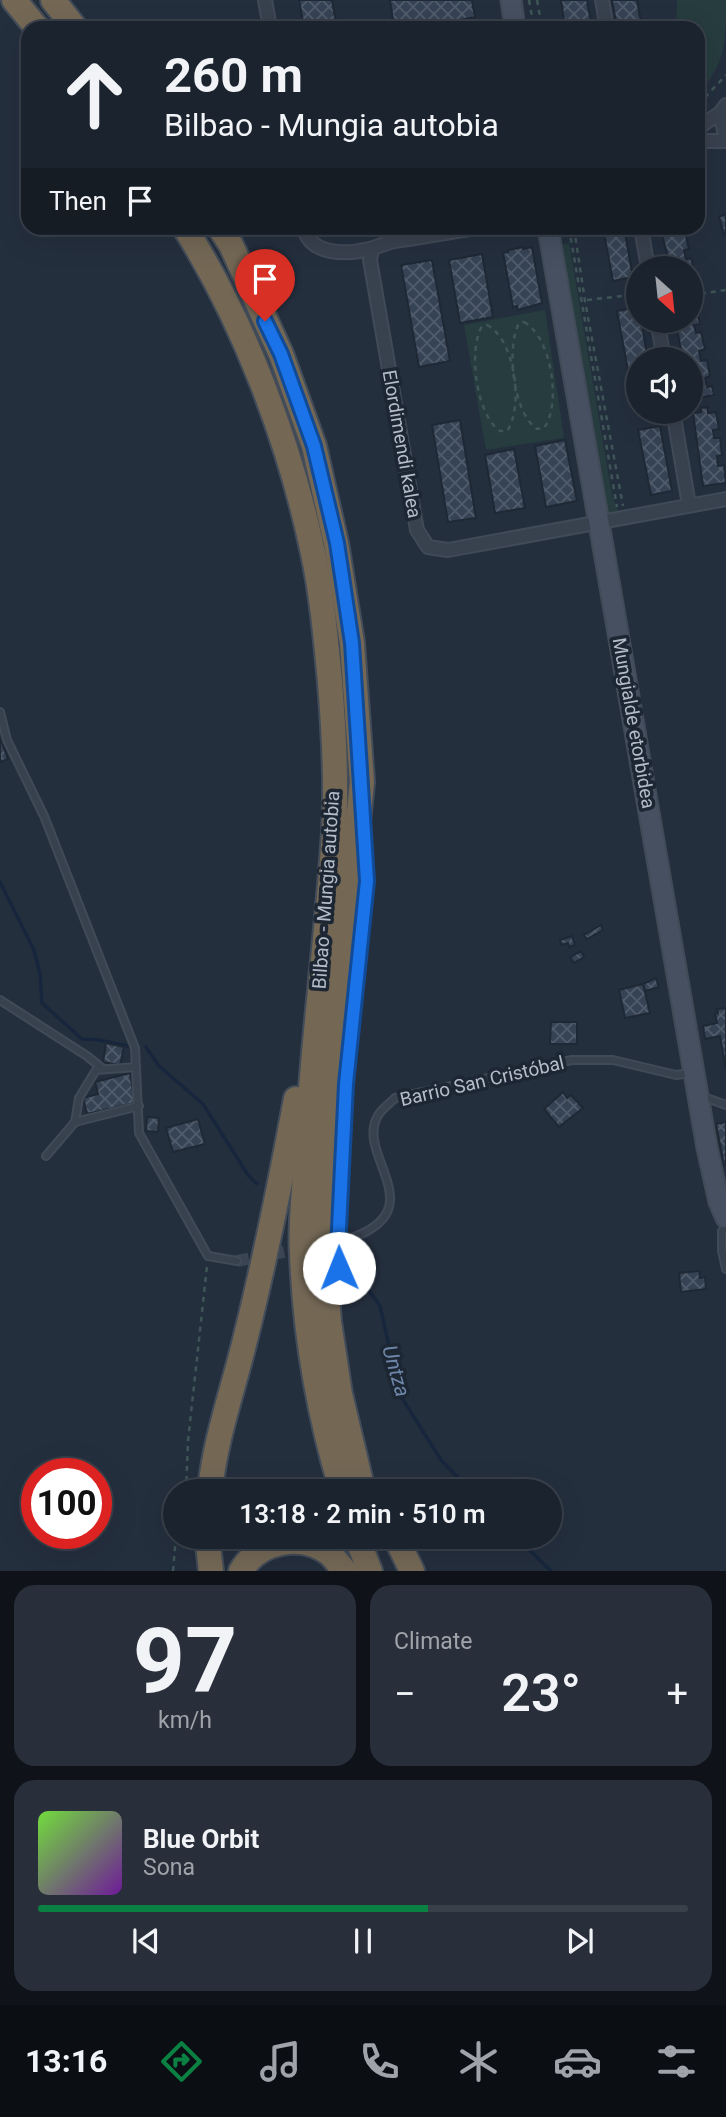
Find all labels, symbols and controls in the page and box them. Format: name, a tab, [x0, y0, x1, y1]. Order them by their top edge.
text: 260 m	[164, 47, 303, 104]
icon: ahead	[49, 49, 140, 140]
text: Bilbao - Mungia autobia	[164, 106, 499, 144]
icon: arrive	[121, 182, 159, 220]
text: Then	[49, 186, 107, 216]
pin	[235, 249, 295, 321]
north arrow	[626, 256, 704, 332]
map controls	[626, 256, 703, 424]
icon: arrive	[246, 260, 284, 298]
button: sound	[626, 347, 703, 424]
street label: Elordimendi kalea	[378, 368, 426, 520]
street label: Mungialde etorbidea	[608, 636, 660, 810]
street label: Bilbao - Mungia autobia	[308, 790, 344, 990]
street label: Barrio San Cristóbal	[398, 1051, 566, 1111]
position arrow	[302, 1231, 376, 1305]
water label: Untza	[377, 1343, 415, 1399]
speed limit sign: 100	[21, 1458, 112, 1549]
text: 13:18 · 2 min · 510 m	[239, 1499, 486, 1529]
text: 97	[133, 1608, 237, 1714]
text: Climate	[394, 1628, 473, 1655]
text: 23°	[501, 1663, 581, 1724]
text: −	[394, 1672, 416, 1716]
text: +	[666, 1672, 688, 1716]
text: km/h	[158, 1707, 212, 1734]
text: Blue Orbit	[143, 1824, 259, 1854]
text: Sona	[143, 1854, 195, 1881]
icon: previous	[127, 1922, 165, 1960]
icon: pause	[344, 1922, 382, 1960]
icon: next	[561, 1922, 599, 1960]
icon: directions	[157, 2037, 206, 2086]
icon: music	[256, 2037, 305, 2086]
icon: phone	[355, 2037, 404, 2086]
icon: climate	[454, 2037, 503, 2086]
icon: car	[553, 2037, 602, 2086]
icon: filters	[652, 2037, 701, 2086]
text: 13:16	[25, 2042, 107, 2080]

